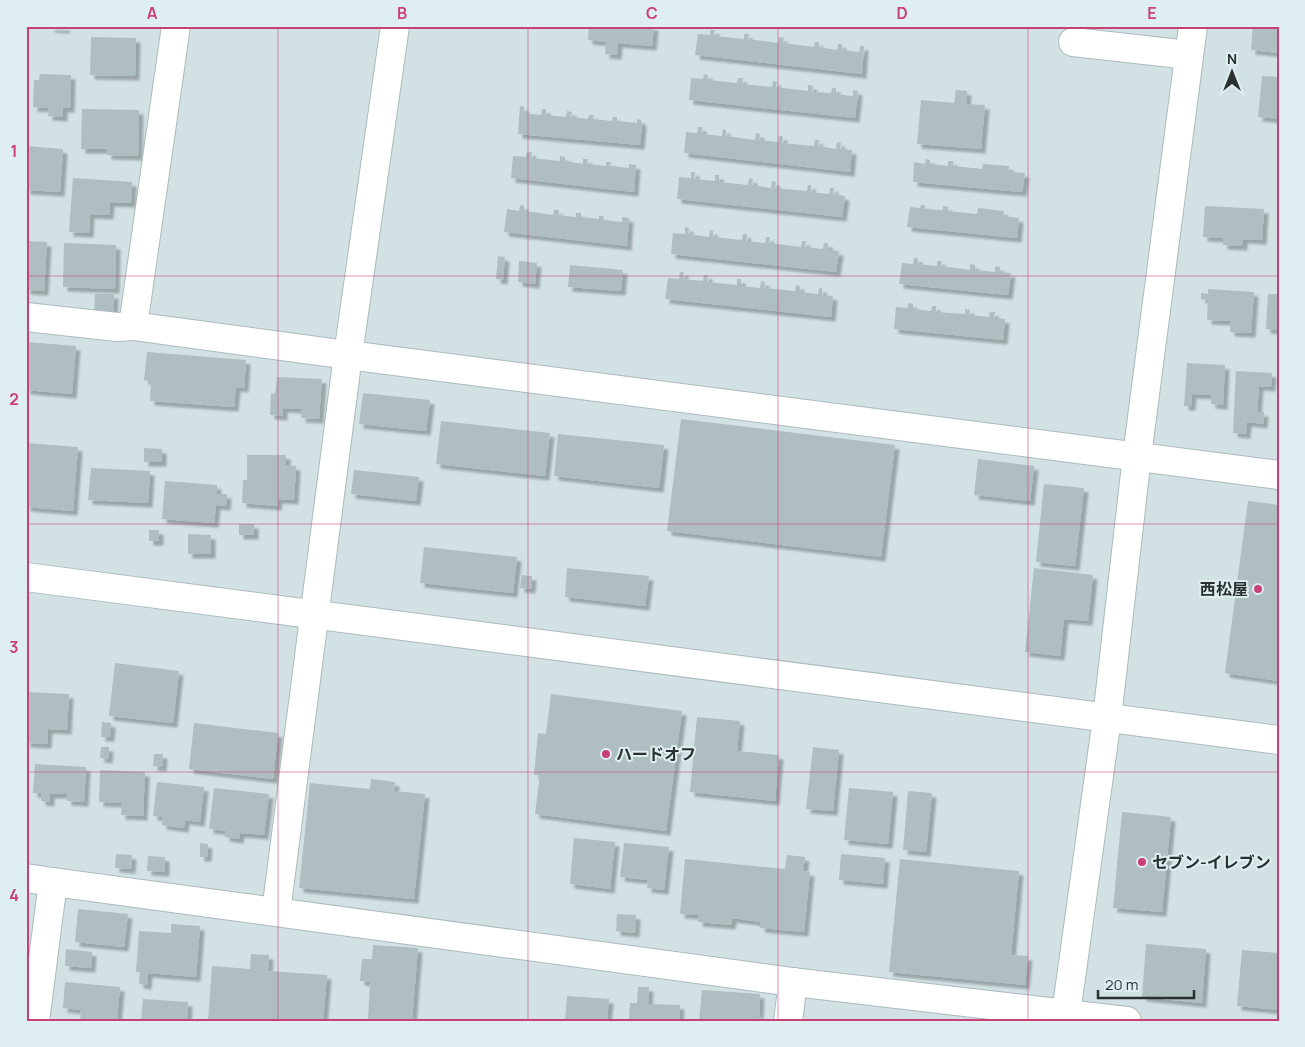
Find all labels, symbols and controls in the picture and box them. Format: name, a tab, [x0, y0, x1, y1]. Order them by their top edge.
text: A	[147, 2, 158, 24]
text: B	[397, 2, 407, 24]
text: C	[646, 2, 658, 24]
text: D	[896, 2, 908, 24]
text: E	[1147, 2, 1157, 24]
north arrow	[1208, 48, 1258, 98]
text: N	[1227, 49, 1237, 68]
text: 1	[10, 140, 18, 162]
text: 2	[9, 388, 19, 410]
place label: 西松屋	[1200, 578, 1248, 600]
marker: 西松屋	[1252, 583, 1264, 595]
text: 3	[9, 636, 19, 658]
place label: ハードオフ	[616, 743, 696, 765]
marker: ハードオフ	[600, 748, 612, 760]
place label: セブン-イレブン	[1152, 851, 1271, 873]
marker: セブン-イレブン	[1136, 856, 1148, 868]
text: 4	[9, 884, 19, 906]
scale bar	[1098, 967, 1194, 999]
text: 20 m	[1105, 974, 1138, 995]

